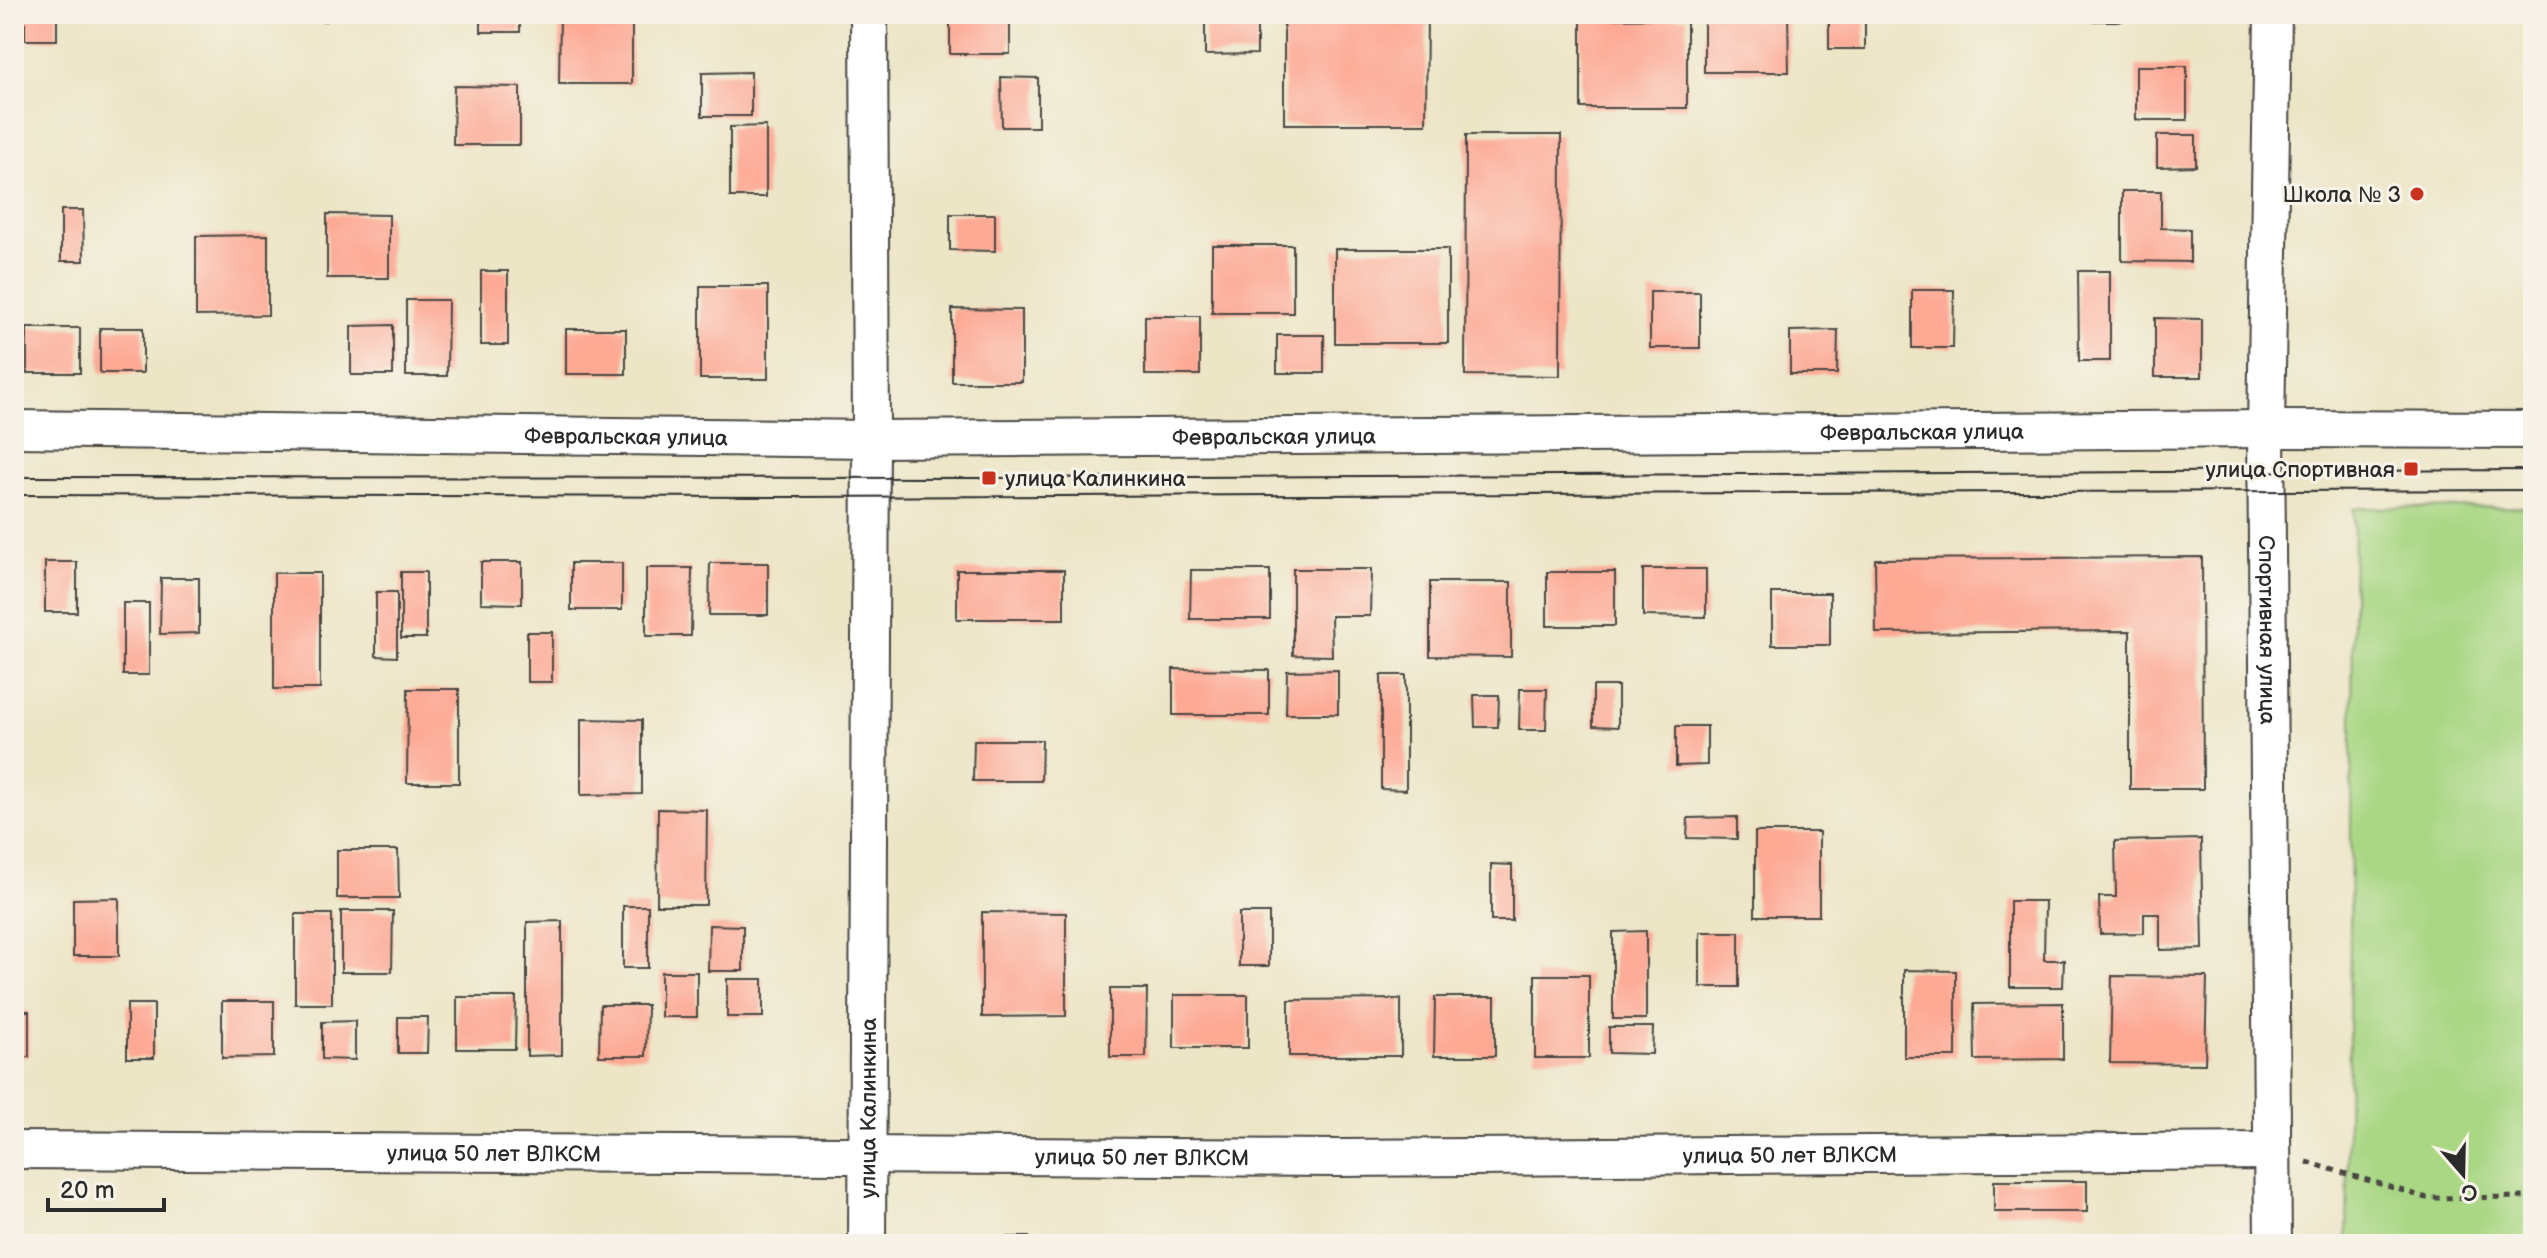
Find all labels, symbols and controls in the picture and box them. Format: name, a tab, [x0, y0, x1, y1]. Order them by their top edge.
place label: Школа № 3	[2283, 182, 2401, 209]
marker: Школа № 3	[2408, 185, 2426, 203]
street label: Февральская улица	[1820, 419, 2024, 447]
street label: Февральская улица	[524, 423, 728, 452]
street label: Февральская улица	[1172, 423, 1376, 452]
place label: улица Спортивная	[2205, 457, 2395, 484]
marker: улица Спортивная	[2402, 460, 2420, 478]
place label: улица Калинкина	[1005, 466, 1186, 493]
marker: улица Калинкина	[980, 469, 998, 487]
street label: Спортивная улица	[2252, 535, 2281, 725]
street label: улица Калинкина	[855, 1018, 883, 1198]
north arrow	[2423, 1134, 2503, 1214]
street label: улица 50 лет ВЛКСМ	[387, 1140, 601, 1169]
street label: улица 50 лет ВЛКСМ	[1683, 1142, 1897, 1170]
street label: улица 50 лет ВЛКСМ	[1035, 1144, 1249, 1172]
scale bar	[48, 1162, 164, 1212]
text: 20 m	[60, 1176, 115, 1205]
text: С	[2458, 1176, 2481, 1207]

